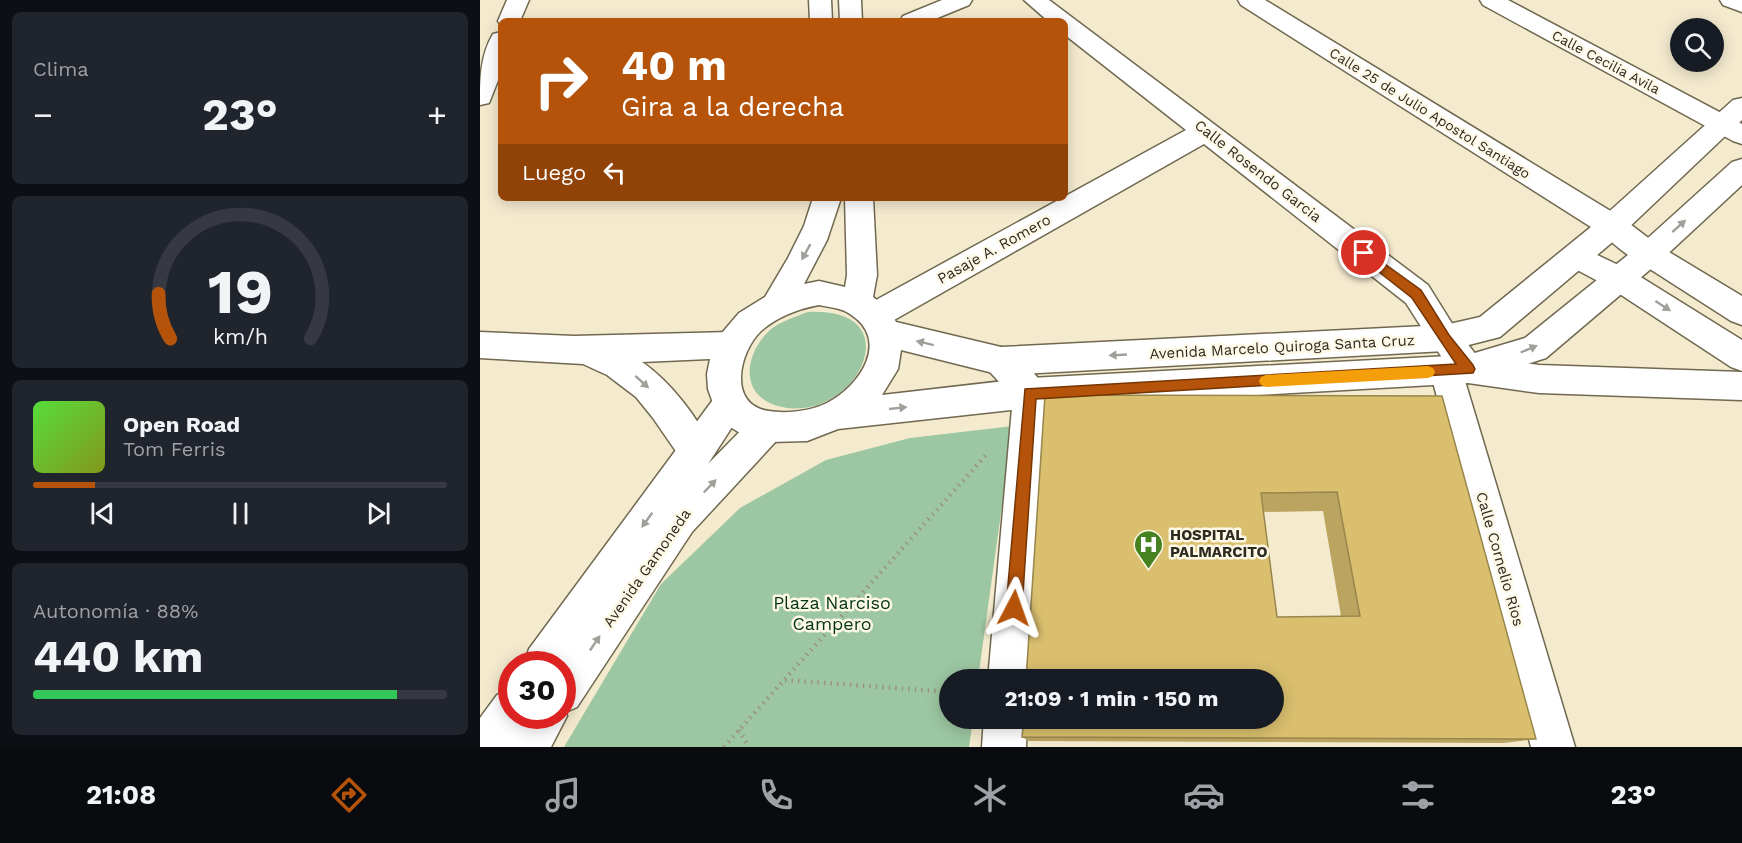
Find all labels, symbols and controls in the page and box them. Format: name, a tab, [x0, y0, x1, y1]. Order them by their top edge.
map controls	[1670, 18, 1724, 72]
button: search	[1670, 18, 1724, 72]
street label: Calle Cecilia Avila	[1549, 27, 1663, 97]
text: 40 m	[621, 41, 727, 90]
icon: right	[522, 42, 600, 120]
street label: Calle 25 de Julio Apostol Santiago	[1327, 44, 1533, 182]
text: Clima	[33, 57, 89, 81]
text: 23°	[202, 88, 278, 141]
text: Gira a la derecha	[621, 91, 844, 123]
text: −	[33, 95, 53, 134]
text: +	[427, 95, 447, 134]
street label: Calle Rosendo Garcia	[1191, 116, 1325, 226]
icon: left	[598, 156, 631, 189]
text: Luego	[522, 160, 586, 185]
street label: Pasaje A. Romero	[934, 210, 1054, 288]
one-way arrow	[1672, 219, 1687, 233]
pin	[1338, 227, 1389, 278]
icon: arrive	[1347, 236, 1380, 269]
one-way arrow	[801, 244, 811, 261]
text: 19	[207, 255, 273, 328]
one-way arrow	[1655, 301, 1671, 312]
text: km/h	[212, 324, 268, 349]
street label: Avenida Marcelo Quiroga Santa Cruz	[1149, 331, 1415, 363]
one-way arrow	[916, 337, 934, 347]
one-way arrow	[1520, 344, 1538, 354]
one-way arrow	[1108, 350, 1127, 360]
one-way arrow	[634, 375, 649, 389]
one-way arrow	[888, 403, 907, 413]
text: Open Road	[123, 412, 240, 437]
text: Tom Ferris	[123, 437, 226, 461]
one-way arrow	[703, 479, 716, 494]
street label: Calle Cornelio Rios	[1472, 490, 1528, 628]
icon: previous	[86, 497, 119, 530]
icon: pause	[224, 497, 257, 530]
icon: next	[362, 497, 395, 530]
street label: Avenida Gamoneda	[599, 505, 695, 631]
one-way arrow	[642, 513, 654, 528]
place label: HOSPITAL PALMARCITO	[1170, 526, 1268, 561]
hospital icon: HOSPITAL PALMARCITO	[1133, 528, 1165, 570]
position arrow	[982, 576, 1046, 640]
park label: Plaza Narciso Campero	[773, 592, 891, 634]
text: Autonomía · 88%	[33, 599, 198, 623]
text: 440 km	[33, 630, 203, 683]
one-way arrow	[589, 635, 600, 651]
speed limit sign: 30	[498, 651, 576, 729]
text: 21:09 · 1 min · 150 m	[1005, 686, 1218, 711]
icon: directions	[328, 774, 370, 816]
icon: music	[542, 774, 584, 816]
icon: phone	[755, 774, 797, 816]
icon: climate	[969, 774, 1011, 816]
icon: car	[1183, 774, 1225, 816]
icon: filters	[1397, 774, 1439, 816]
text: 21:08	[86, 779, 156, 811]
text: 23°	[1611, 779, 1656, 811]

